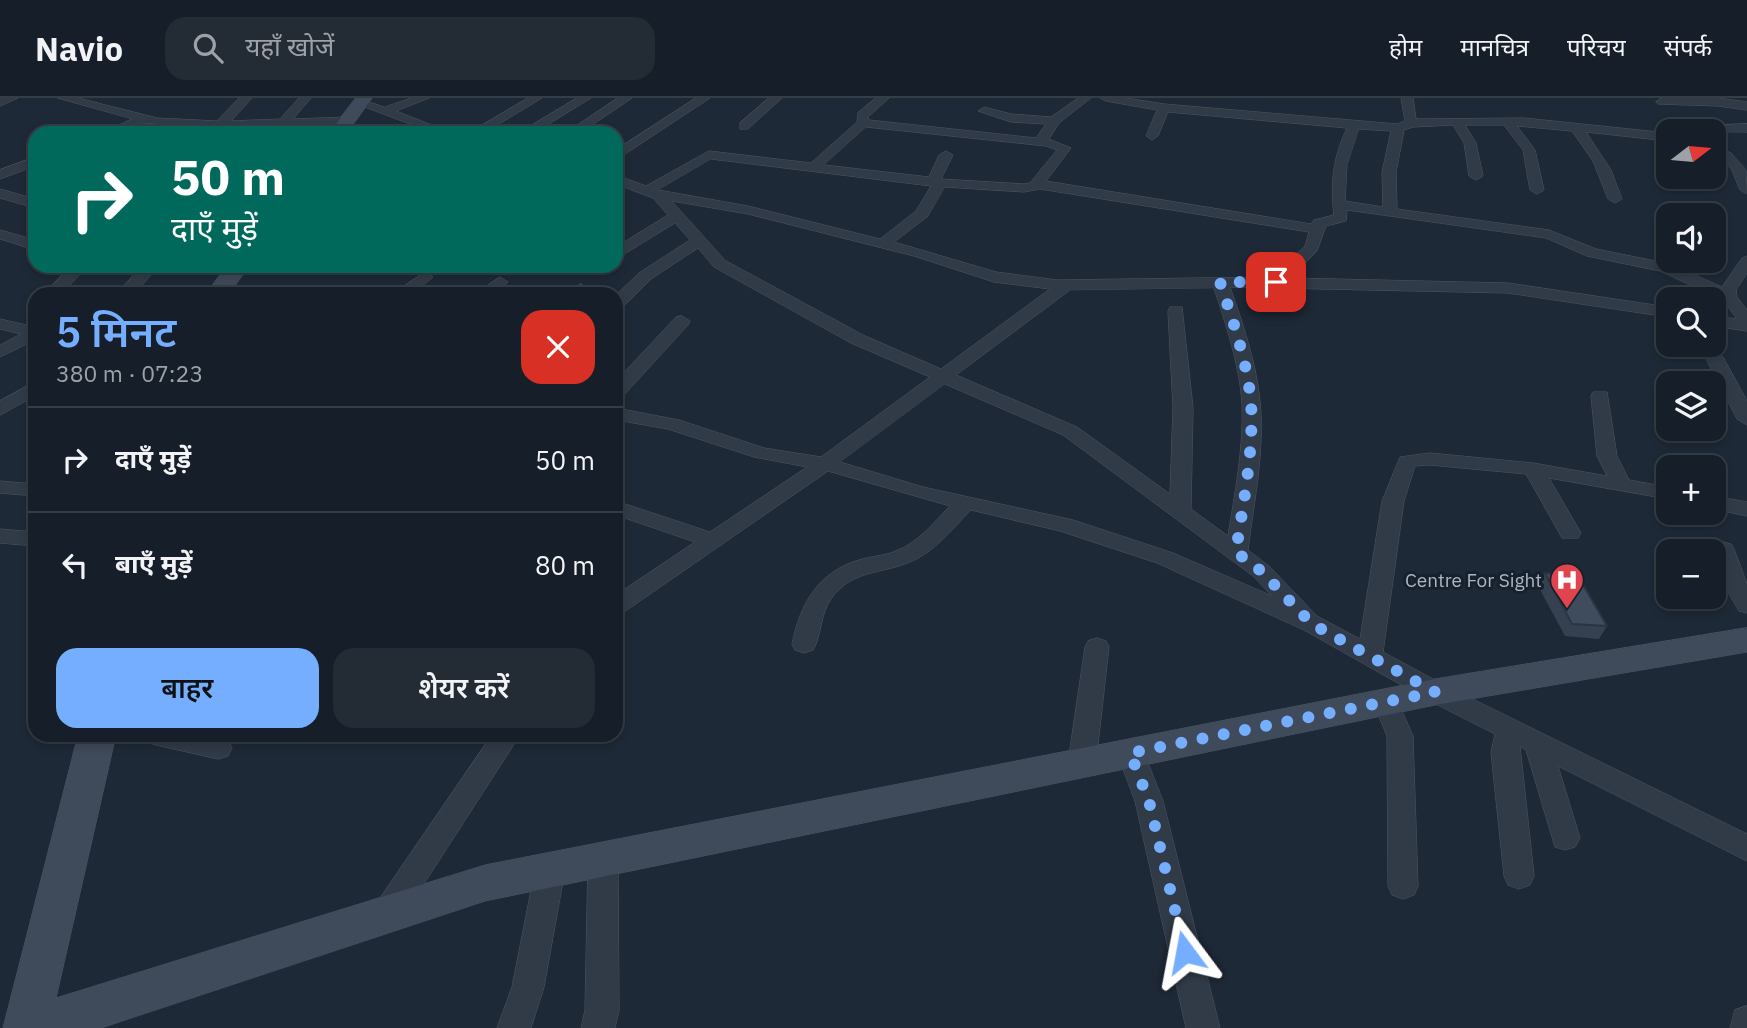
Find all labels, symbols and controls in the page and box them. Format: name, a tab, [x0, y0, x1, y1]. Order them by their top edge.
search box	[165, 17, 655, 80]
text: Navio	[35, 27, 123, 70]
icon: search	[189, 29, 227, 67]
text: यहाँ खोजें	[245, 29, 334, 63]
text: होम	[1389, 31, 1422, 63]
text: मानचित्र	[1460, 31, 1529, 63]
text: परिचय	[1567, 31, 1626, 63]
text: संपर्क	[1664, 31, 1712, 63]
north arrow	[1656, 119, 1726, 189]
map controls	[1656, 119, 1726, 609]
text: 50 m	[171, 145, 285, 208]
icon: right	[56, 154, 147, 245]
button: sound	[1656, 203, 1726, 273]
text: दाएँ मुड़ें	[171, 207, 258, 249]
pin	[1246, 252, 1306, 312]
icon: arrive	[1257, 263, 1295, 301]
button: search	[1656, 287, 1726, 357]
text: 5 मिनट	[56, 304, 176, 359]
button: close	[521, 310, 595, 384]
text: 380 m · 07:23	[56, 358, 203, 388]
button: layers	[1656, 371, 1726, 441]
icon: right	[56, 441, 94, 479]
text: दाएँ मुड़ें	[115, 441, 191, 475]
text: 50 m	[535, 443, 595, 477]
button: +	[1656, 455, 1726, 525]
button: −	[1656, 539, 1726, 609]
icon: left	[56, 546, 94, 584]
text: बाएँ मुड़ें	[115, 546, 192, 580]
text: 80 m	[535, 548, 595, 582]
hospital icon: Centre For Sight	[1548, 561, 1586, 610]
place label: Centre For Sight	[1405, 568, 1542, 592]
button: बाहर	[56, 648, 319, 728]
button: शेयर करें	[333, 648, 595, 728]
position arrow	[1148, 915, 1222, 989]

